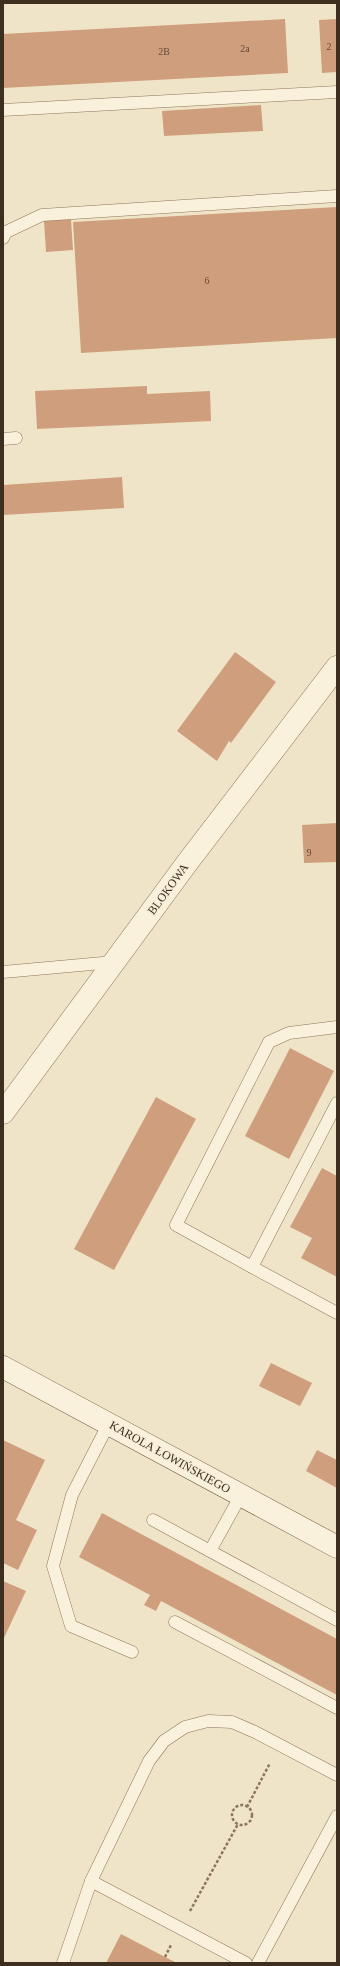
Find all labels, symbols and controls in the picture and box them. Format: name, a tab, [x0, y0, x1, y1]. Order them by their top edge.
house number: 2	[327, 41, 332, 52]
house number: 2a	[240, 43, 250, 54]
house number: 2B	[158, 46, 170, 57]
house number: 6	[205, 275, 210, 286]
house number: 9	[307, 847, 312, 858]
street label: BLOKOWA	[145, 860, 191, 917]
street label: KAROLA ŁOWIŃSKIEGO	[107, 1418, 233, 1496]

